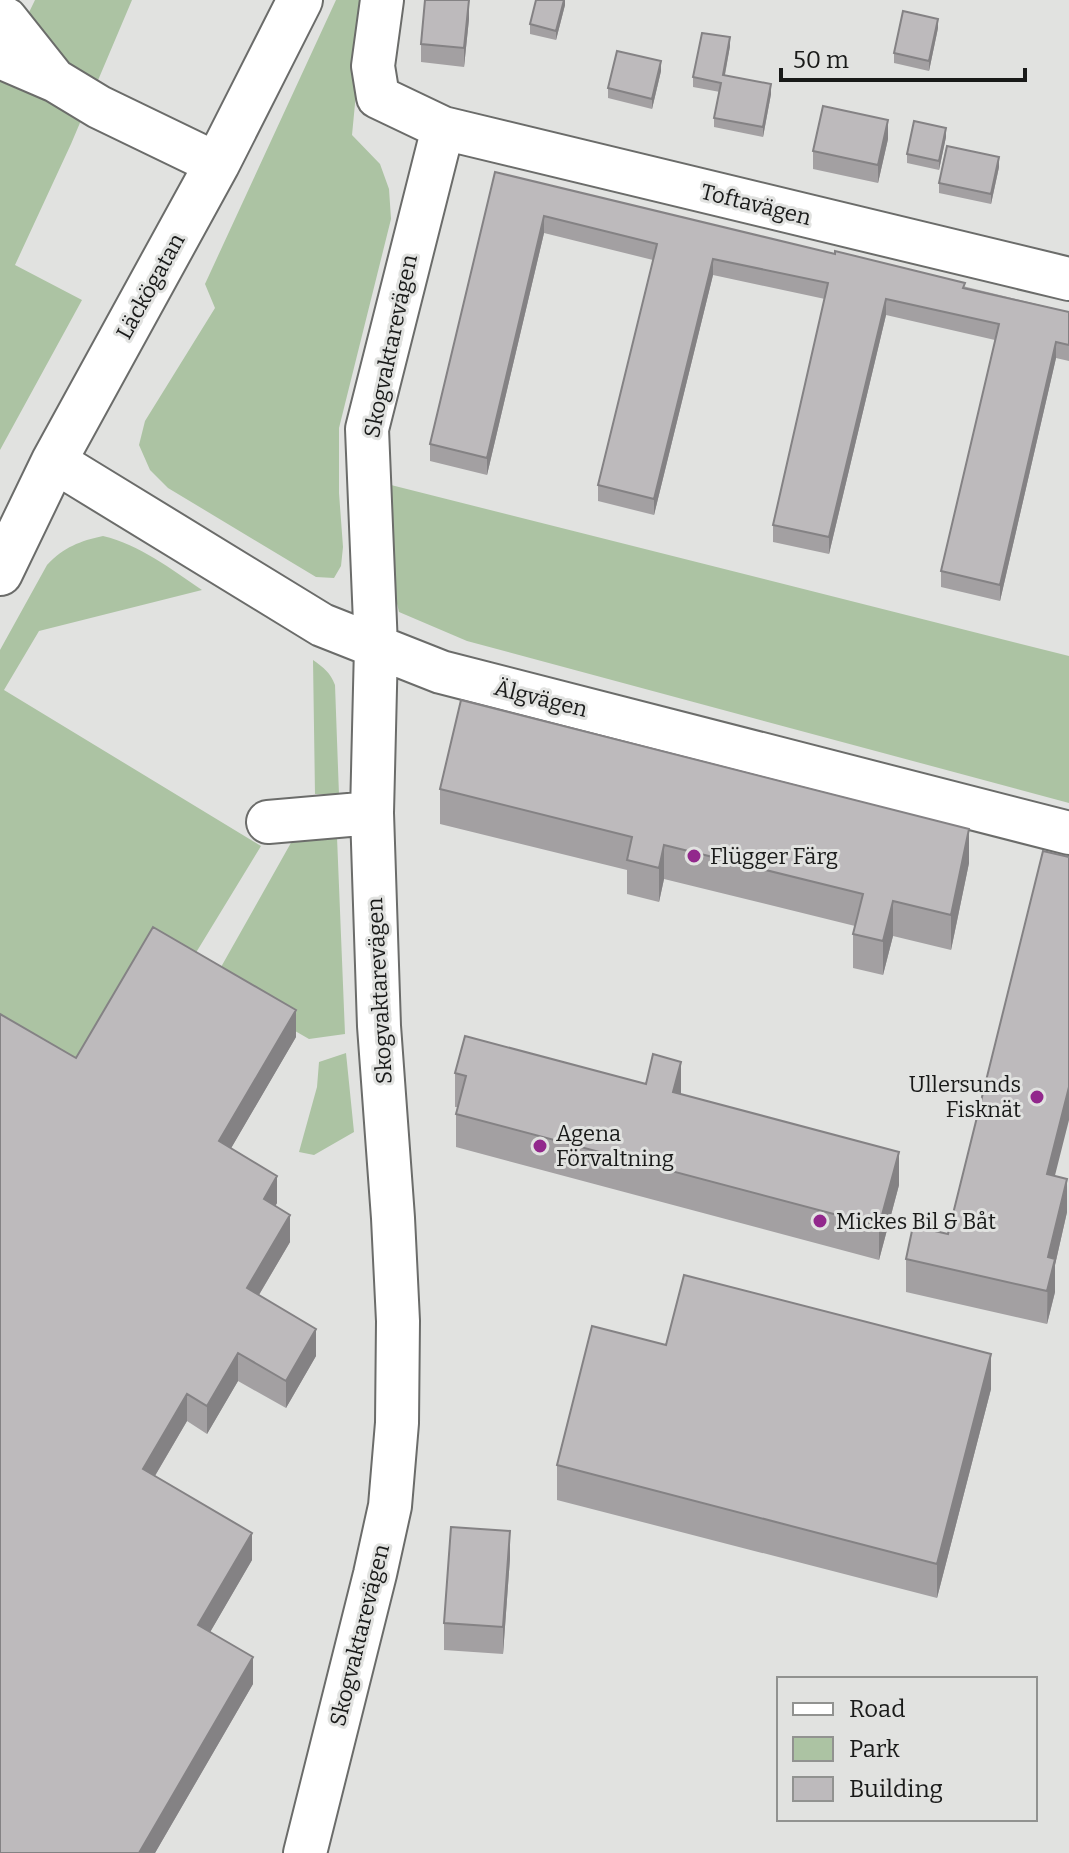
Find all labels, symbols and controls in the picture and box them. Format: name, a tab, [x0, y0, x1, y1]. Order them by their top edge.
scale bar	[781, 32, 1025, 82]
text: 50 m	[793, 46, 849, 74]
street label: Toftavägen	[698, 178, 814, 231]
street label: Läckögatan	[110, 228, 191, 344]
street label: Skogvaktarevägen	[358, 252, 423, 440]
street label: Älgvägen	[492, 674, 590, 723]
place label: Flügger Färg	[710, 843, 838, 870]
marker: Flügger Färg	[685, 847, 703, 865]
street label: Skogvaktarevägen	[361, 897, 398, 1085]
place label: Ullersunds Fisknät	[909, 1071, 1021, 1123]
marker: Ullersunds Fisknät	[1028, 1088, 1046, 1106]
place label: Agena Förvaltning	[556, 1120, 674, 1172]
marker: Agena Förvaltning	[531, 1137, 549, 1155]
place label: Mickes Bil & Båt	[836, 1208, 996, 1235]
marker: Mickes Bil & Båt	[811, 1212, 829, 1230]
street label: Skogvaktarevägen	[324, 1541, 395, 1729]
legend	[777, 1677, 1037, 1821]
text: Road	[849, 1695, 905, 1723]
text: Park	[849, 1735, 900, 1763]
text: Building	[849, 1775, 943, 1803]

